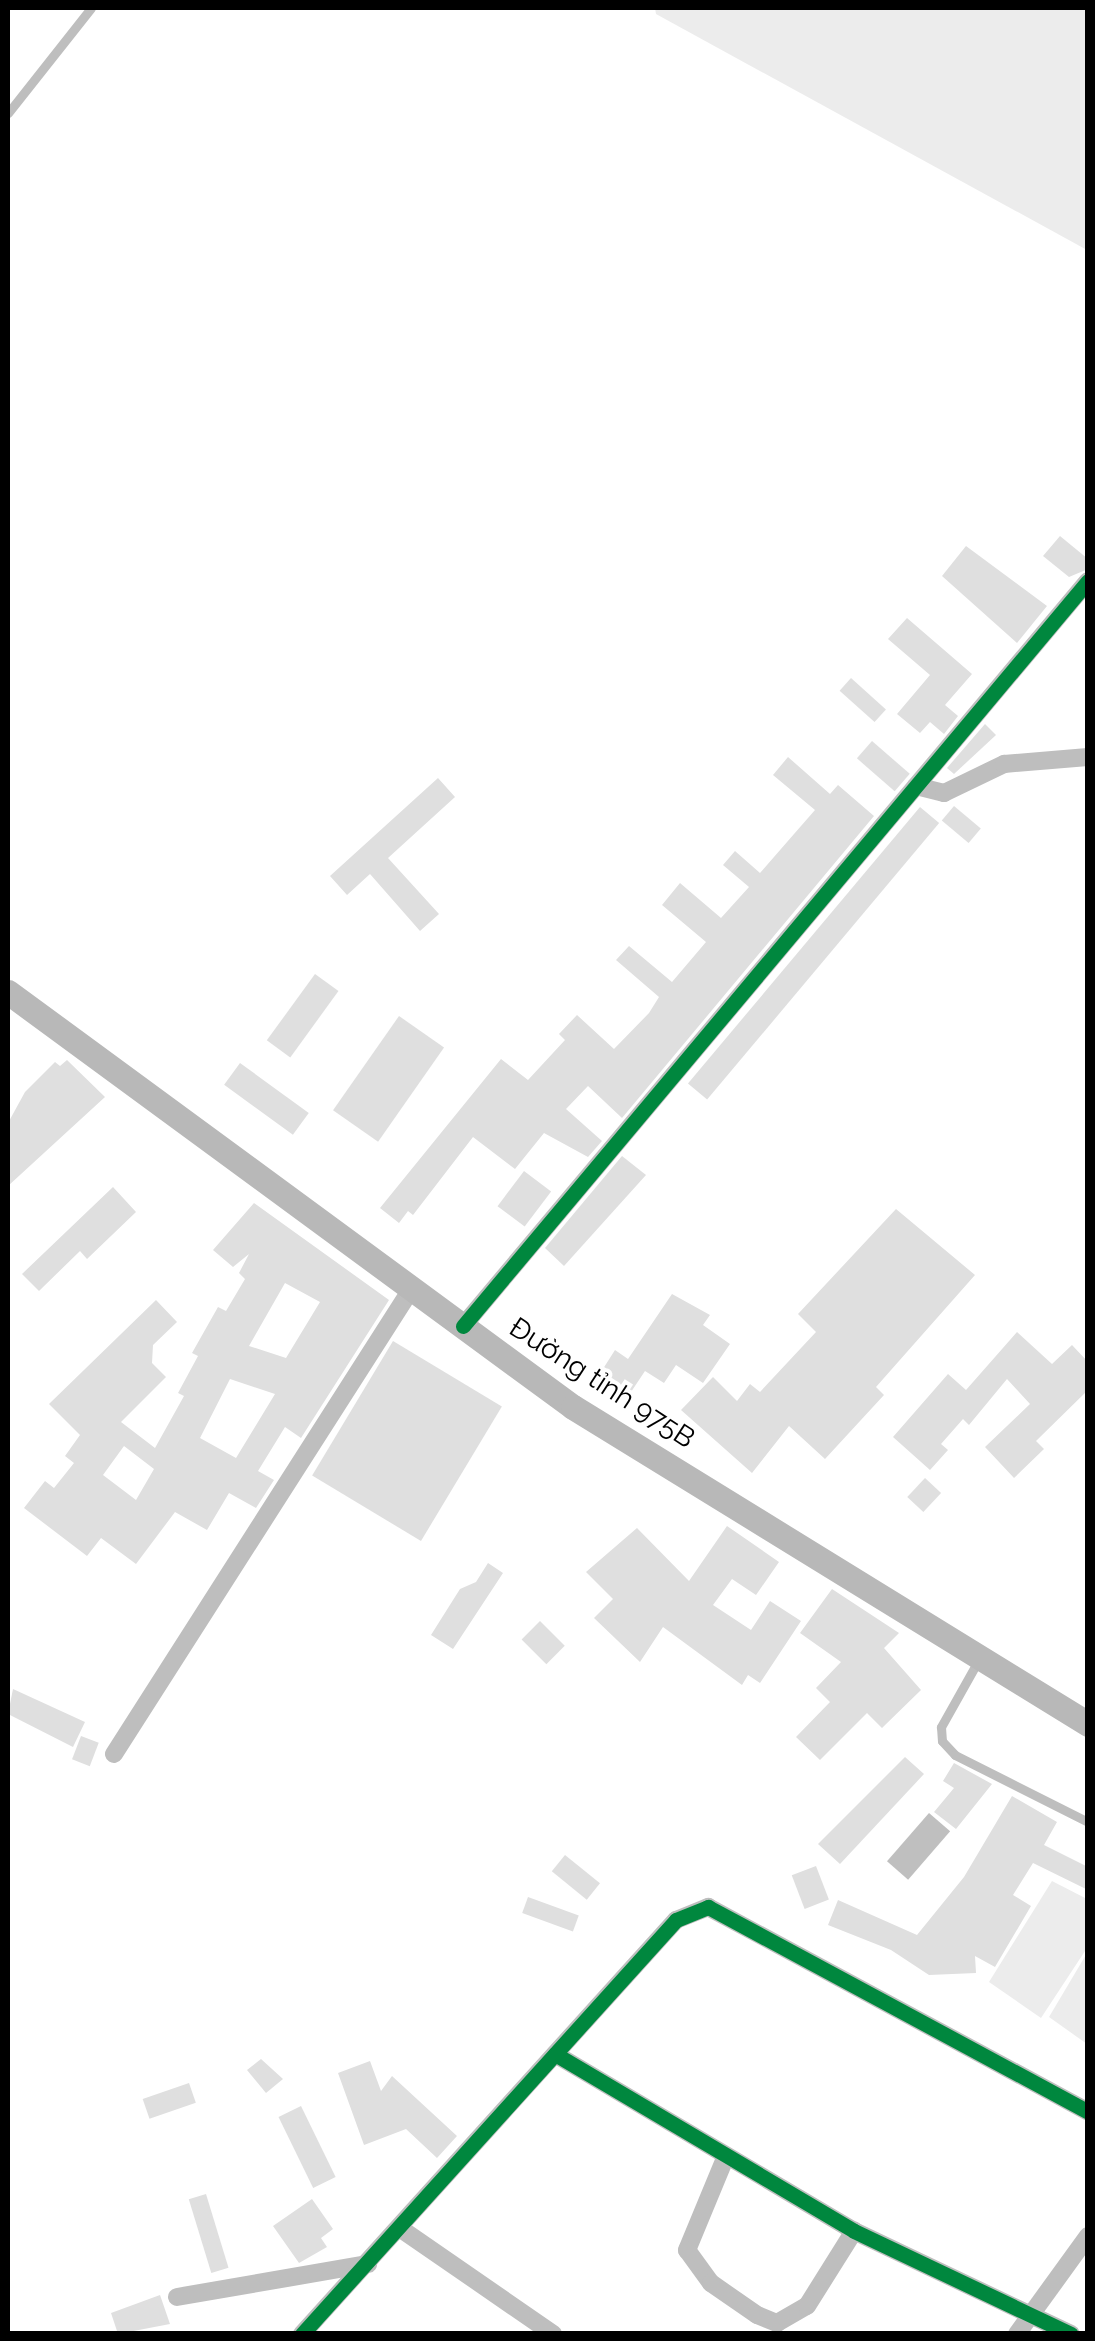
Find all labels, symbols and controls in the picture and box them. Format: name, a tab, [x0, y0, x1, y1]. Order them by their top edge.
street label: Đường tỉnh 975B	[503, 1311, 701, 1455]

